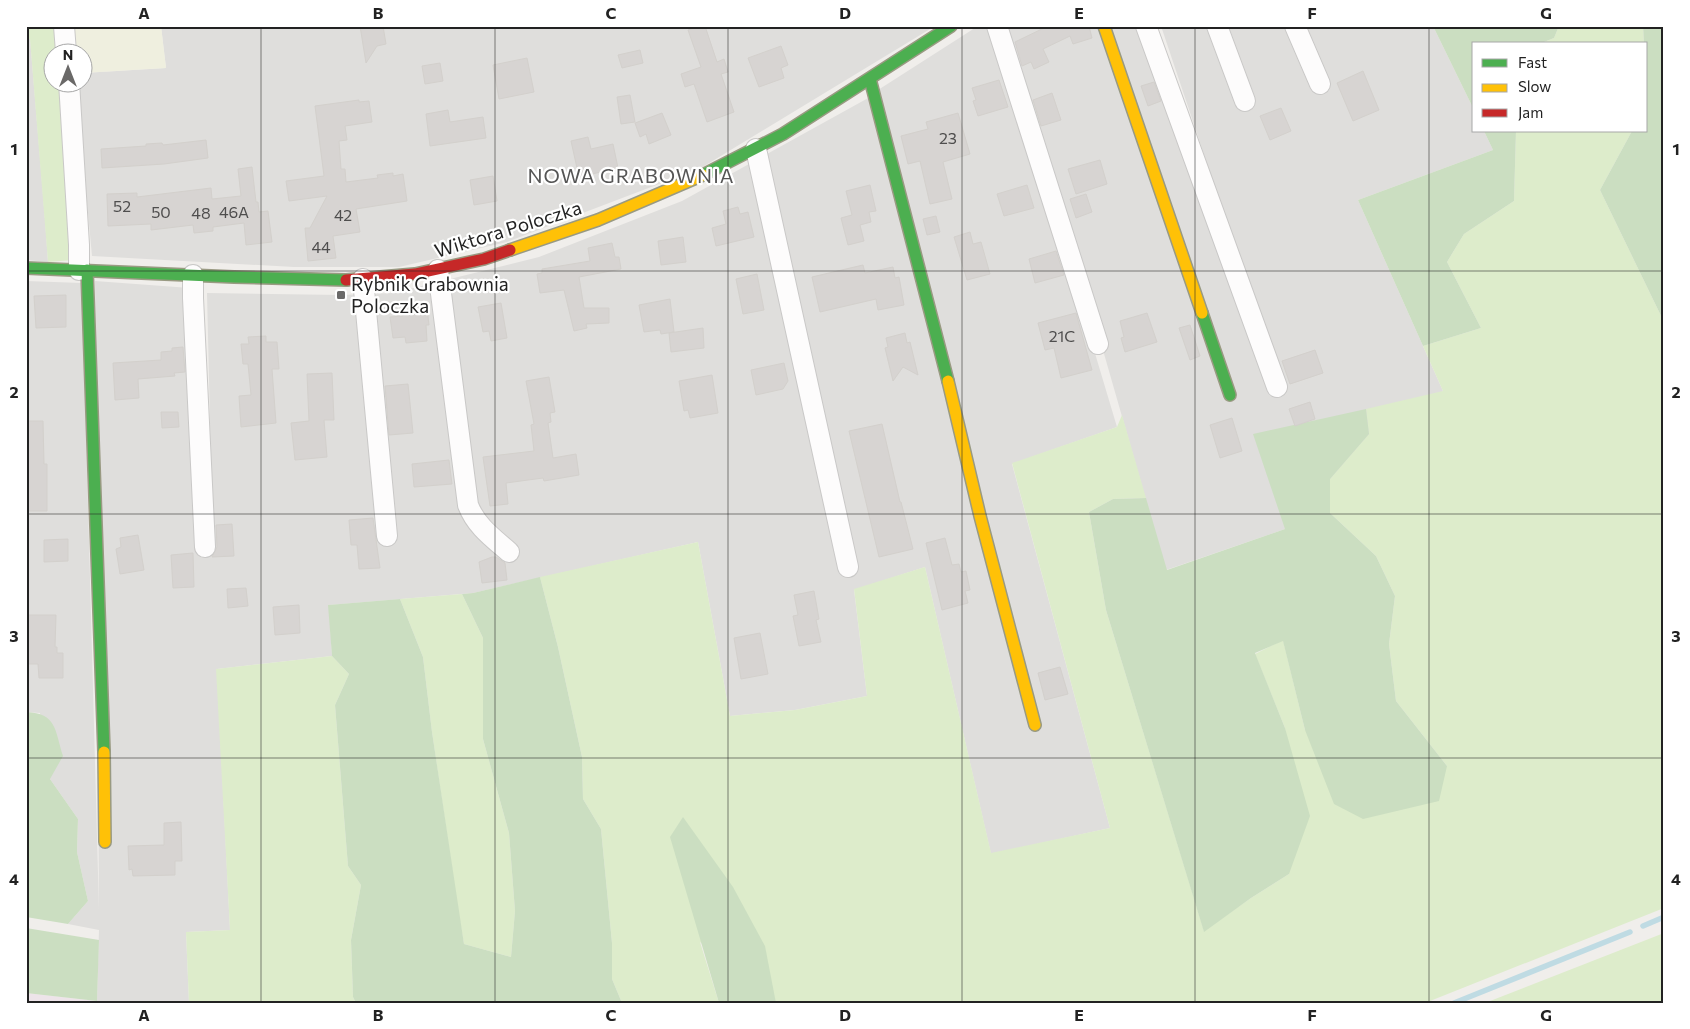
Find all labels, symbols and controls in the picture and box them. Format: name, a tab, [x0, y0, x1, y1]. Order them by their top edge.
text: A	[138, 3, 150, 22]
text: B	[373, 3, 384, 22]
text: C	[606, 3, 617, 22]
text: D	[839, 3, 851, 22]
text: E	[1074, 3, 1084, 22]
text: F	[1307, 3, 1317, 22]
text: G	[1540, 3, 1552, 22]
north arrow	[42, 42, 92, 92]
legend	[1472, 42, 1648, 132]
text: N	[63, 46, 73, 63]
text: Fast	[1518, 53, 1547, 71]
text: Slow	[1518, 77, 1551, 95]
text: Jam	[1518, 103, 1543, 121]
house number: 23	[939, 128, 957, 147]
text: 1	[10, 139, 18, 158]
text: 1	[1672, 139, 1680, 158]
district label: NOWA GRABOWNIA	[527, 163, 735, 187]
street label: Wiktora Poloczka	[431, 195, 584, 262]
house number: 52	[113, 196, 131, 215]
house number: 50	[151, 202, 171, 221]
house number: 46A	[219, 202, 249, 221]
house number: 48	[191, 203, 211, 222]
house number: 42	[334, 205, 352, 224]
house number: 44	[311, 237, 331, 256]
place label: Rybnik Grabownia Poloczka	[351, 272, 509, 317]
marker: Rybnik Grabownia Poloczka	[335, 289, 347, 301]
house number: 21C	[1049, 326, 1075, 345]
text: 2	[9, 382, 19, 401]
text: 2	[1671, 382, 1681, 401]
text: 3	[9, 626, 19, 645]
text: 3	[1671, 626, 1681, 645]
text: 4	[9, 869, 19, 888]
text: 4	[1671, 869, 1681, 888]
text: A	[138, 1005, 150, 1024]
text: B	[373, 1005, 384, 1024]
text: C	[606, 1005, 617, 1024]
text: D	[839, 1005, 851, 1024]
text: E	[1074, 1005, 1084, 1024]
text: F	[1307, 1005, 1317, 1024]
text: G	[1540, 1005, 1552, 1024]

